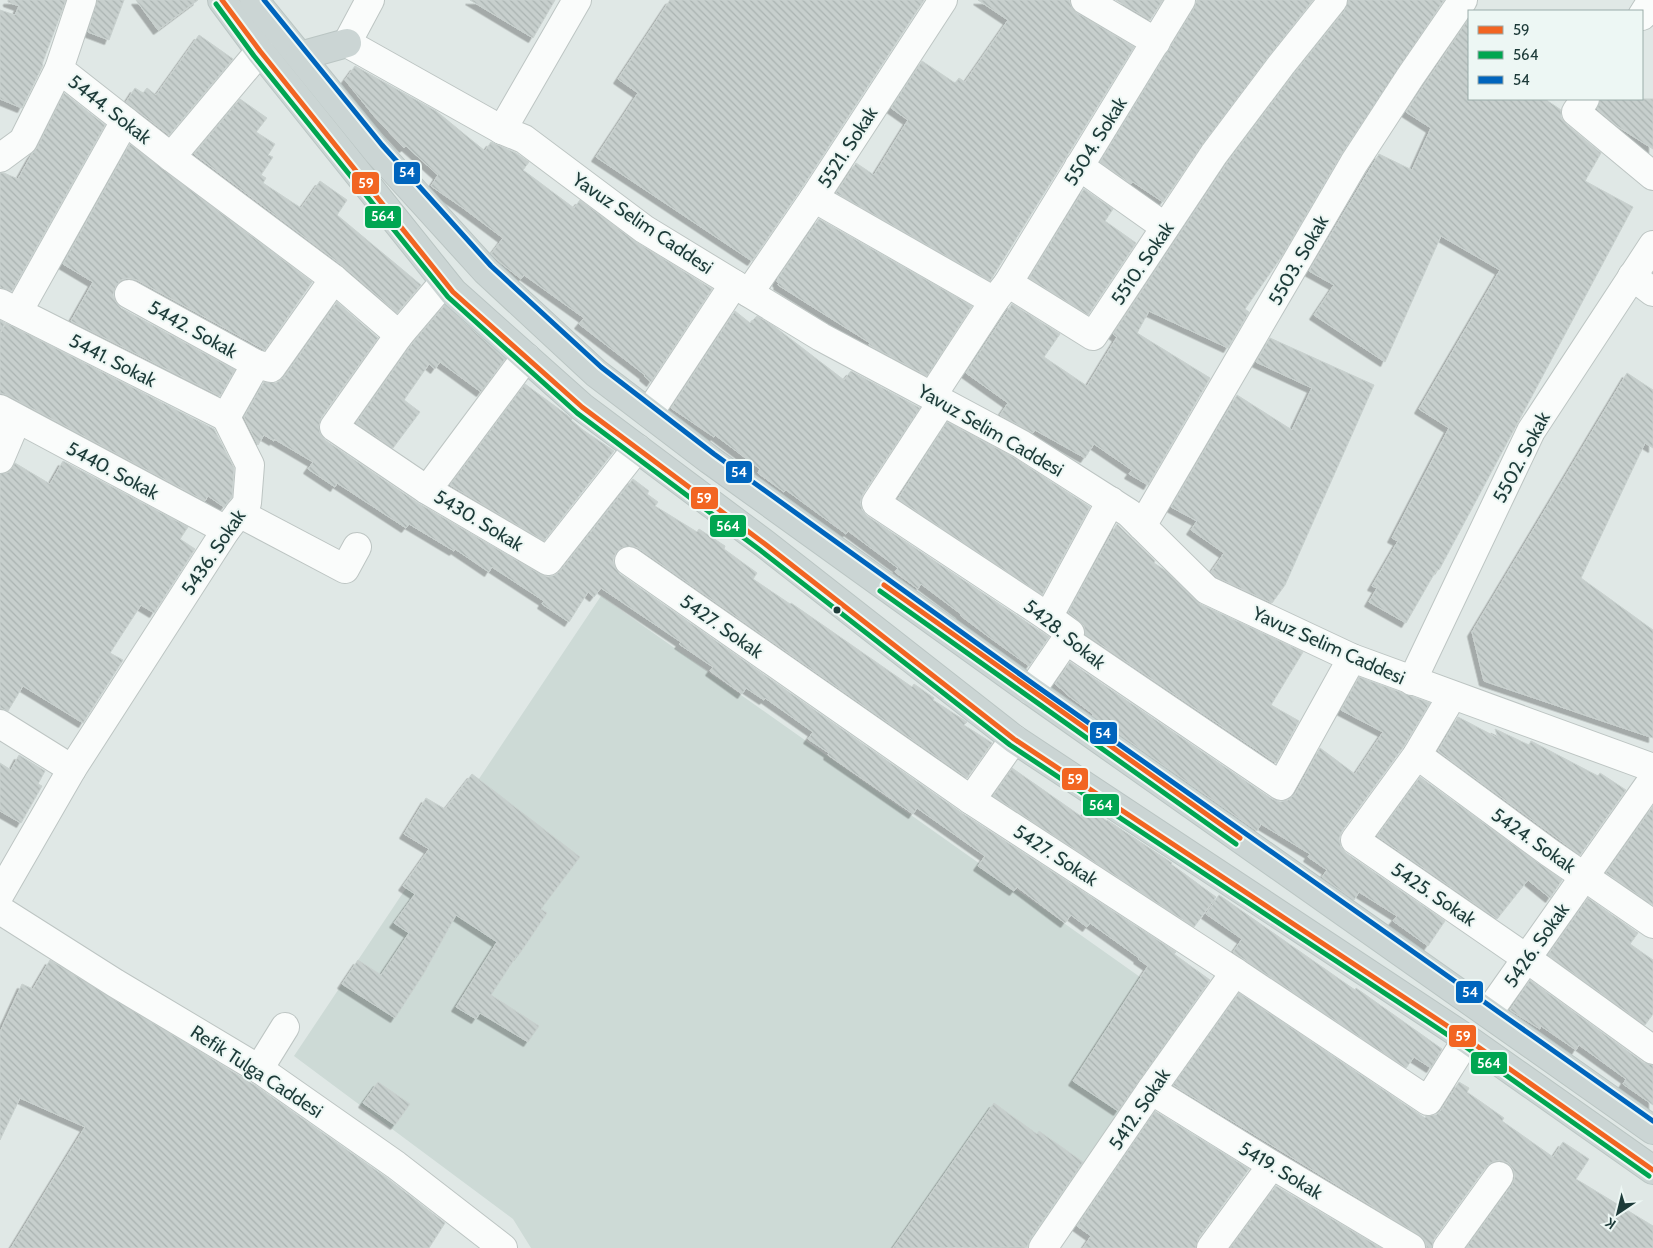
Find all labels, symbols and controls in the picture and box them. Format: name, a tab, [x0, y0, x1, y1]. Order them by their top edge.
legend	[1468, 10, 1643, 100]
text: 59	[1513, 21, 1530, 39]
text: 564	[1513, 46, 1539, 64]
street label: 5444. Sokak	[64, 70, 156, 149]
text: 54	[1513, 71, 1530, 89]
street label: 5504. Sokak	[1059, 92, 1132, 190]
street label: 5521. Sokak	[813, 102, 883, 192]
line badge: 54	[393, 161, 421, 185]
text: 54	[399, 163, 415, 181]
street label: Yavuz Selim Caddesi	[567, 167, 717, 279]
line badge: 59	[351, 171, 380, 195]
text: 59	[358, 174, 374, 192]
line badge: 564	[364, 205, 402, 229]
text: 564	[371, 207, 395, 225]
street label: 5503. Sokak	[1263, 211, 1334, 309]
street label: 5510. Sokak	[1106, 217, 1179, 309]
street label: 5442. Sokak	[144, 296, 242, 363]
street label: 5441. Sokak	[66, 329, 160, 392]
street label: Yavuz Selim Caddesi	[913, 379, 1068, 482]
street label: 5502. Sokak	[1488, 407, 1555, 507]
street label: 5440. Sokak	[63, 437, 163, 505]
line badge: 54	[725, 460, 753, 484]
text: 54	[731, 463, 747, 481]
street label: 5430. Sokak	[430, 485, 528, 556]
line badge: 59	[690, 486, 719, 510]
text: 59	[696, 489, 712, 507]
street label: 5436. Sokak	[176, 505, 251, 599]
line badge: 564	[709, 514, 747, 538]
text: 564	[716, 517, 740, 535]
street label: 5427. Sokak	[676, 589, 768, 664]
street label: 5428. Sokak	[1019, 594, 1111, 675]
street label: Yavuz Selim Caddesi	[1248, 601, 1409, 689]
unlabelled marker	[832, 605, 842, 615]
line badge: 54	[1089, 721, 1118, 745]
text: 54	[1095, 724, 1111, 742]
line badge: 59	[1061, 767, 1089, 791]
text: 59	[1067, 770, 1083, 788]
line badge: 564	[1082, 793, 1120, 817]
text: 564	[1089, 796, 1113, 814]
street label: 5424. Sokak	[1487, 803, 1581, 878]
street label: 5427. Sokak	[1009, 820, 1103, 891]
street label: 5425. Sokak	[1387, 858, 1481, 931]
street label: 5426. Sokak	[1499, 898, 1574, 992]
line badge: 54	[1455, 980, 1484, 1004]
text: 54	[1462, 983, 1478, 1001]
street label: Refik Tulga Caddesi	[186, 1020, 327, 1123]
line badge: 59	[1448, 1024, 1477, 1048]
text: 59	[1455, 1027, 1471, 1045]
line badge: 564	[1470, 1051, 1508, 1075]
text: 564	[1477, 1054, 1501, 1072]
street label: 5412. Sokak	[1104, 1064, 1175, 1154]
street label: 5419. Sokak	[1235, 1136, 1327, 1205]
north arrow	[1593, 1188, 1643, 1238]
text: K	[1602, 1214, 1619, 1234]

